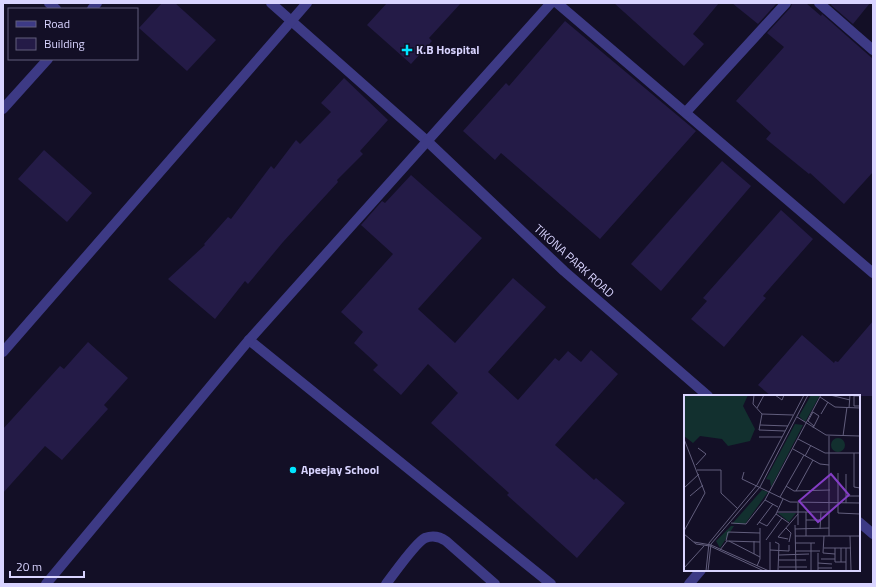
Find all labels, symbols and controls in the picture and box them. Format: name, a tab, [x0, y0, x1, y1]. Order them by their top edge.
legend	[8, 8, 138, 60]
text: Road	[44, 14, 70, 33]
text: Building	[44, 34, 85, 53]
place label: K.B Hospital	[416, 40, 480, 59]
marker: K.B Hospital	[401, 44, 413, 56]
street label: TIKONA PARK ROAD	[530, 219, 619, 302]
inset map	[684, 395, 860, 571]
place label: Apeejay School	[301, 460, 379, 479]
marker: Apeejay School	[288, 465, 298, 475]
scale bar	[10, 553, 84, 579]
text: 20 m	[16, 557, 42, 576]

